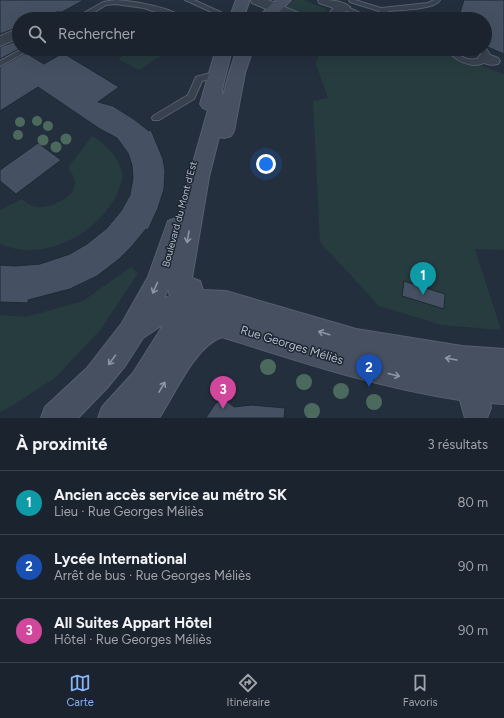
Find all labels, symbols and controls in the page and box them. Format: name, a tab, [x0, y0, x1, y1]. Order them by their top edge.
search box	[12, 12, 492, 56]
icon: search	[26, 23, 48, 45]
text: Rechercher	[58, 25, 135, 43]
your location	[256, 154, 276, 174]
street label: Boulevard du Mont d'Est	[159, 160, 200, 269]
one-way arrow	[184, 230, 192, 243]
pin: 1	[410, 262, 436, 295]
one-way arrow	[151, 282, 159, 294]
street label: Rue Georges Méliès	[239, 323, 346, 367]
one-way arrow	[318, 329, 331, 336]
one-way arrow	[108, 354, 116, 365]
pin: 2	[356, 354, 382, 387]
one-way arrow	[445, 354, 458, 362]
one-way arrow	[387, 371, 400, 379]
pin: 3	[210, 376, 236, 409]
one-way arrow	[158, 382, 166, 393]
text: À proximité	[16, 434, 107, 454]
text: 3 résultats	[428, 437, 488, 452]
text: Ancien accès service au métro SK	[54, 486, 287, 504]
text: 1	[26, 495, 32, 510]
text: 80 m	[457, 495, 488, 510]
text: Lieu · Rue Georges Méliès	[54, 504, 204, 519]
text: Lycée International	[54, 550, 187, 568]
text: 2	[25, 559, 33, 574]
text: 90 m	[458, 559, 488, 574]
text: Arrêt de bus · Rue Georges Méliès	[54, 568, 251, 583]
text: All Suites Appart Hôtel	[54, 614, 212, 632]
text: 3	[25, 623, 33, 638]
text: 90 m	[458, 623, 488, 638]
text: Hôtel · Rue Georges Méliès	[54, 632, 212, 647]
tab: Carte	[66, 672, 94, 709]
tab: Itinéraire	[227, 672, 270, 709]
tab: Favoris	[403, 672, 438, 709]

